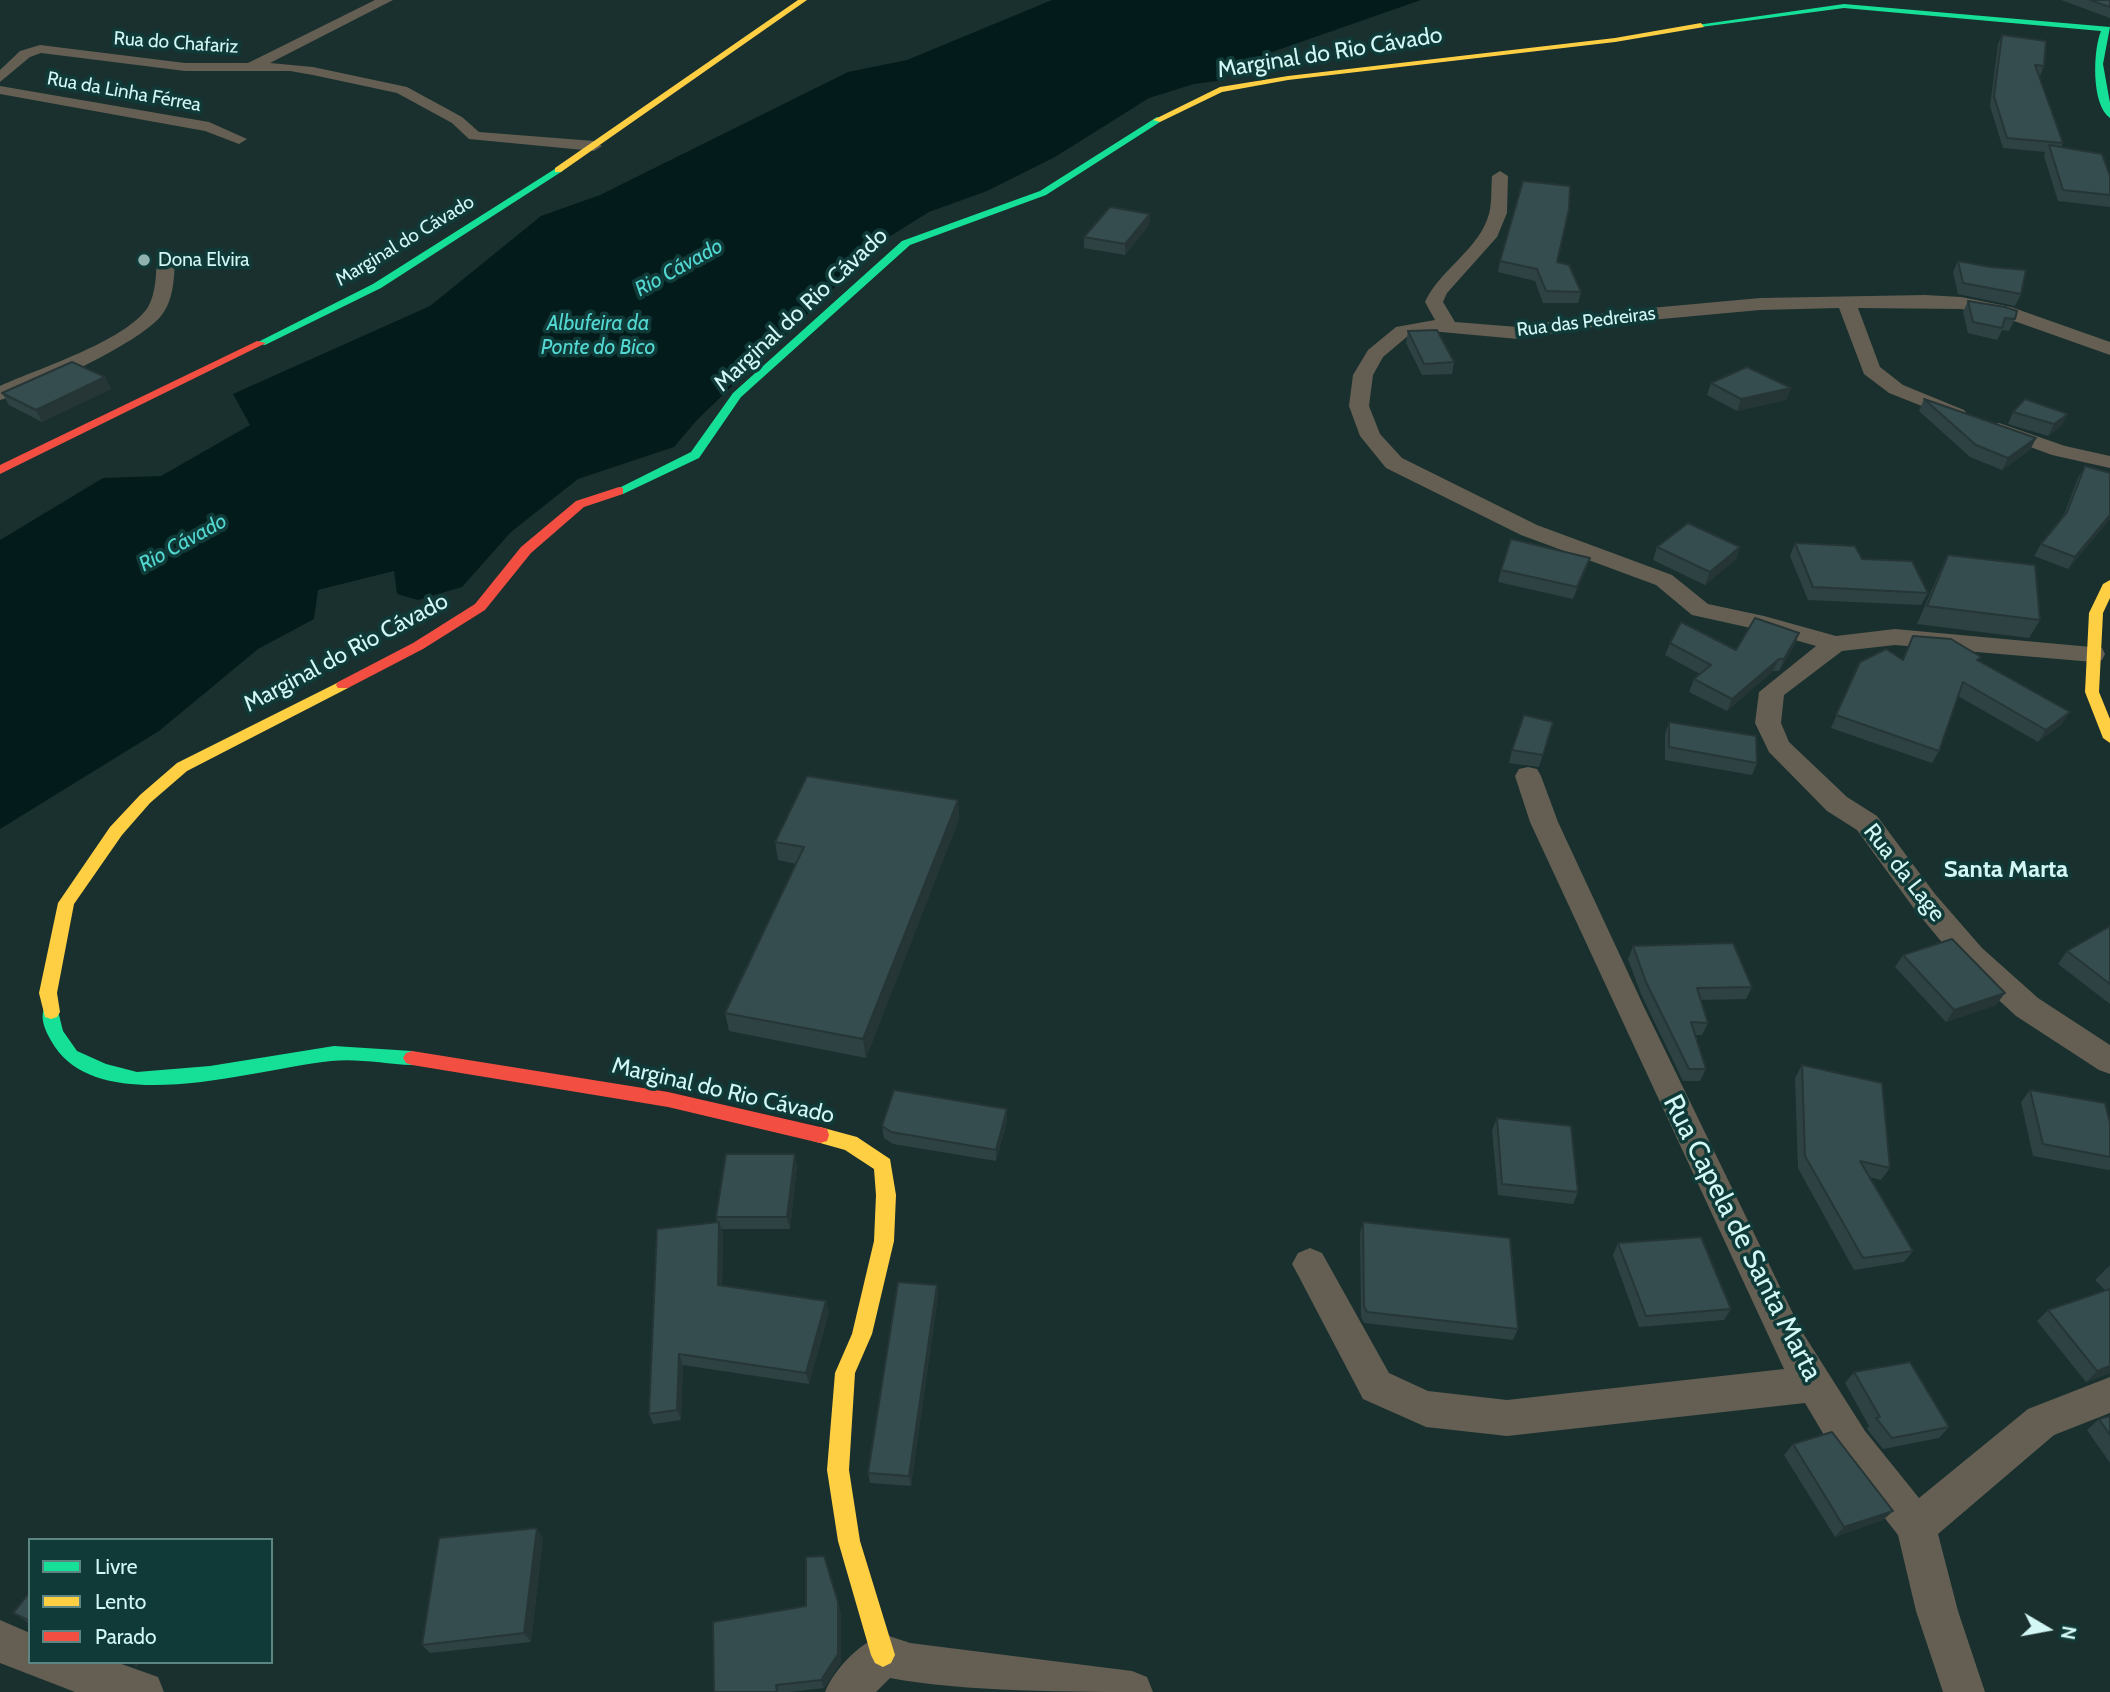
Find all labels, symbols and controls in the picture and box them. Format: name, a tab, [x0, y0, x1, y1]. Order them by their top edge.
street label: Marginal do Rio Cávado	[1216, 22, 1444, 84]
street label: Rua do Chafariz	[113, 27, 239, 59]
street label: Rua da Linha Férrea	[45, 67, 203, 117]
street label: Marginal do Cávado	[332, 191, 478, 291]
street label: Marginal do Rio Cávado	[708, 222, 894, 398]
water label: Rio Cávado	[631, 234, 727, 302]
place label: Dona Elvira	[158, 249, 249, 271]
marker: Dona Elvira	[136, 252, 152, 268]
street label: Rua das Pedreiras	[1515, 302, 1657, 342]
water label: Albufeira da Ponte do Bico	[541, 311, 655, 361]
water label: Rio Cávado	[135, 509, 231, 577]
street label: Marginal do Rio Cávado	[239, 587, 453, 719]
street label: Rua da Lage	[1857, 819, 1951, 927]
district label: Santa Marta	[1944, 856, 2068, 884]
street label: Marginal do Rio Cávado	[609, 1052, 837, 1130]
street label: Rua Capela de Santa Marta	[1655, 1089, 1829, 1387]
legend	[28, 1538, 273, 1664]
text: Livre	[95, 1554, 137, 1579]
text: Lento	[95, 1589, 146, 1614]
north arrow	[2012, 1594, 2082, 1664]
text: Parado	[95, 1624, 157, 1649]
text: N	[2056, 1624, 2081, 1641]

